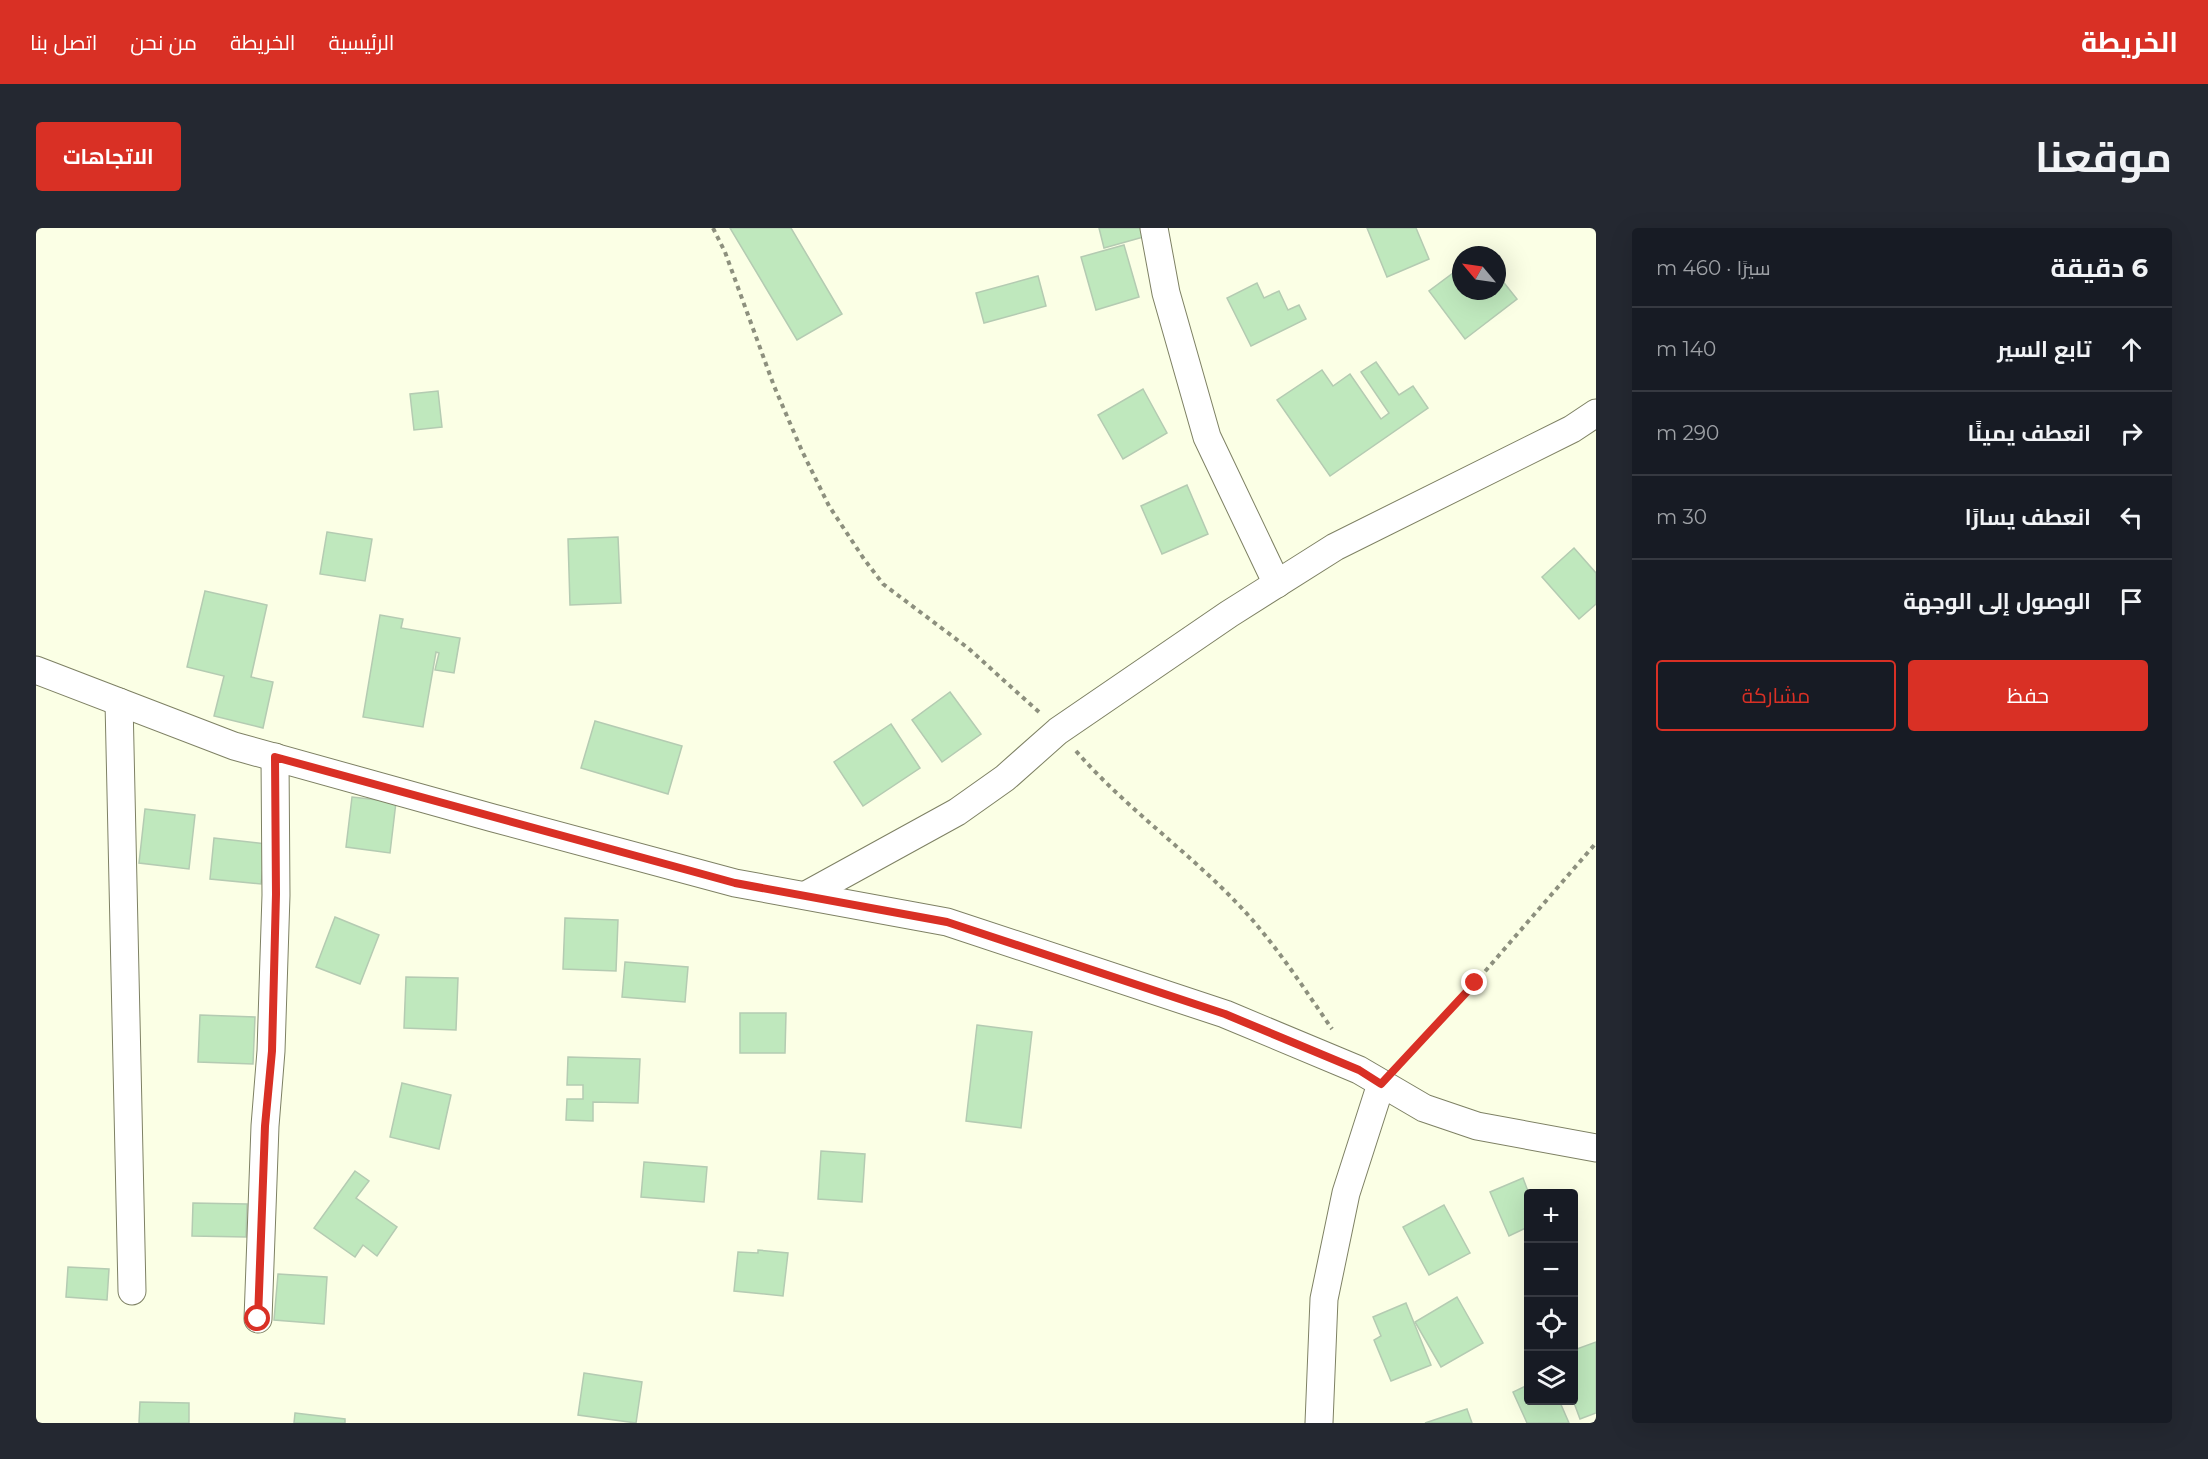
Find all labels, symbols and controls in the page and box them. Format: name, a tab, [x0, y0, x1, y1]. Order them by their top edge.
text: الخريطة	[2081, 25, 2178, 59]
text: اتصل بنا	[30, 30, 97, 55]
text: من نحن	[130, 30, 197, 55]
text: الخريطة	[230, 30, 296, 55]
text: الرئيسية	[329, 30, 394, 55]
button: الاتجاهات	[36, 122, 181, 191]
text: موقعنا	[2035, 131, 2172, 183]
north arrow	[1452, 246, 1506, 300]
text: 6 دقيقة	[2051, 252, 2148, 284]
text: سيرًا · 460 m	[1656, 256, 1770, 280]
icon: ahead	[2115, 333, 2148, 366]
text: تابع السير	[1997, 336, 2091, 363]
text: 140 m	[1656, 337, 1716, 361]
icon: right	[2115, 417, 2148, 450]
text: انعطف يمينًا	[1967, 420, 2091, 447]
text: 290 m	[1656, 421, 1719, 445]
icon: left	[2115, 501, 2148, 534]
text: انعطف يسارًا	[1965, 504, 2091, 531]
text: 30 m	[1656, 505, 1707, 529]
icon: arrive	[2115, 585, 2148, 618]
text: الوصول إلى الوجهة	[1903, 588, 2091, 615]
button: مشاركة	[1656, 660, 1896, 731]
button: حفظ	[1908, 660, 2148, 731]
route end	[1461, 969, 1487, 995]
map controls	[1524, 1189, 1578, 1405]
button: +	[1524, 1189, 1578, 1243]
button: −	[1524, 1243, 1578, 1297]
button: locate	[1524, 1297, 1578, 1351]
route start	[244, 1305, 270, 1331]
button: layers	[1524, 1351, 1578, 1405]

